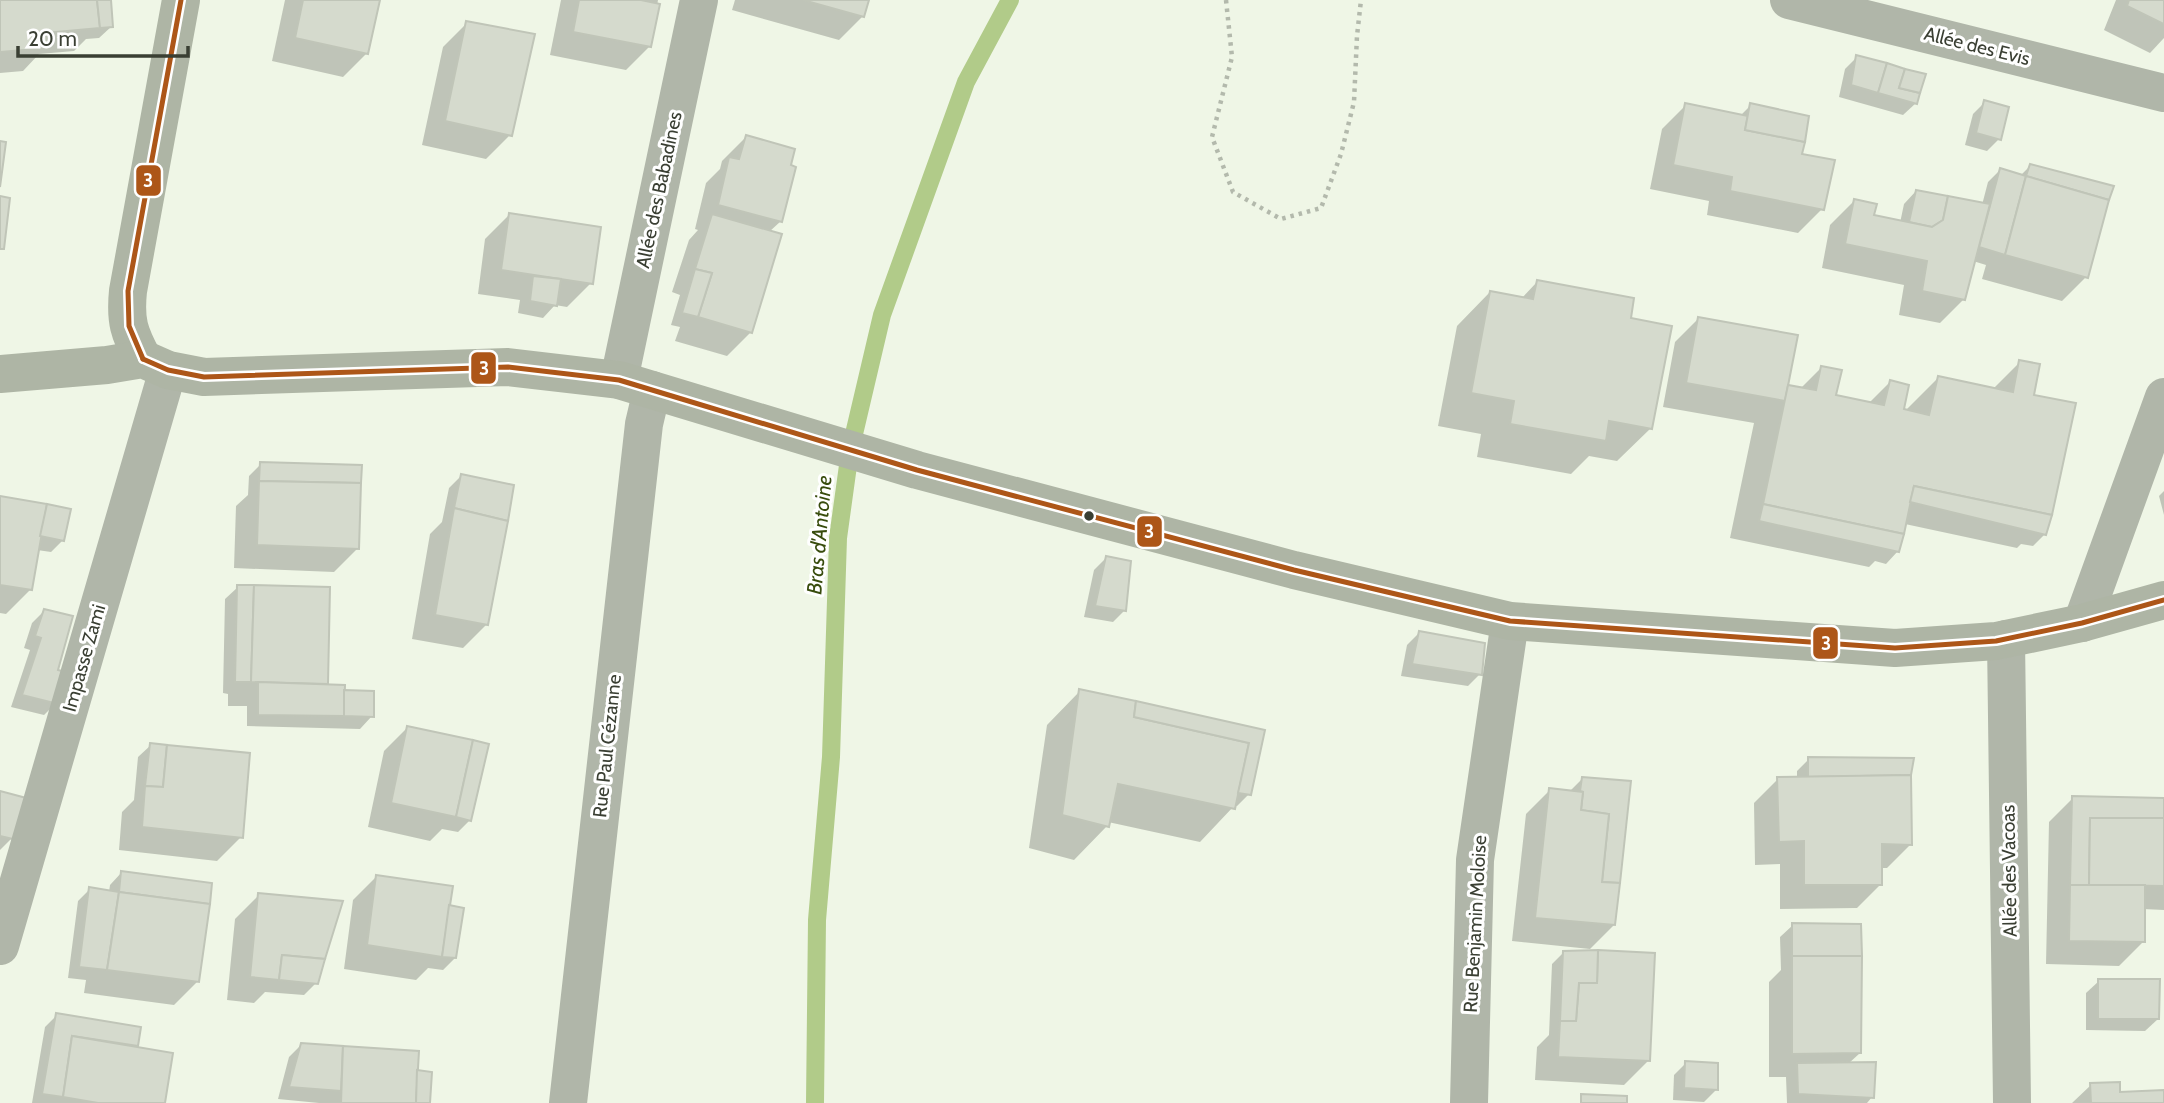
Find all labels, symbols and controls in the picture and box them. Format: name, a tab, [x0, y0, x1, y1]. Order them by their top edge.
scale bar	[18, 14, 187, 58]
street label: Allée des Evis	[1922, 22, 2032, 70]
text: 20 m	[28, 26, 77, 51]
street label: Allée des Babadines	[631, 109, 687, 270]
line badge: 3	[135, 164, 162, 197]
text: 3	[143, 169, 153, 192]
line badge: 3	[470, 351, 497, 385]
text: 3	[479, 357, 489, 380]
water label: Bras d'Antoine	[801, 474, 837, 596]
unlabelled marker	[1082, 509, 1096, 523]
line badge: 3	[1136, 515, 1163, 548]
text: 3	[1144, 520, 1154, 543]
street label: Impasse Zami	[58, 602, 110, 714]
line badge: 3	[1812, 626, 1839, 660]
text: 3	[1821, 632, 1831, 655]
street label: Rue Paul Cézanne	[588, 673, 626, 819]
street label: Allée des Vacoas	[1996, 804, 2022, 937]
street label: Rue Benjamin Moloise	[1459, 834, 1491, 1013]

